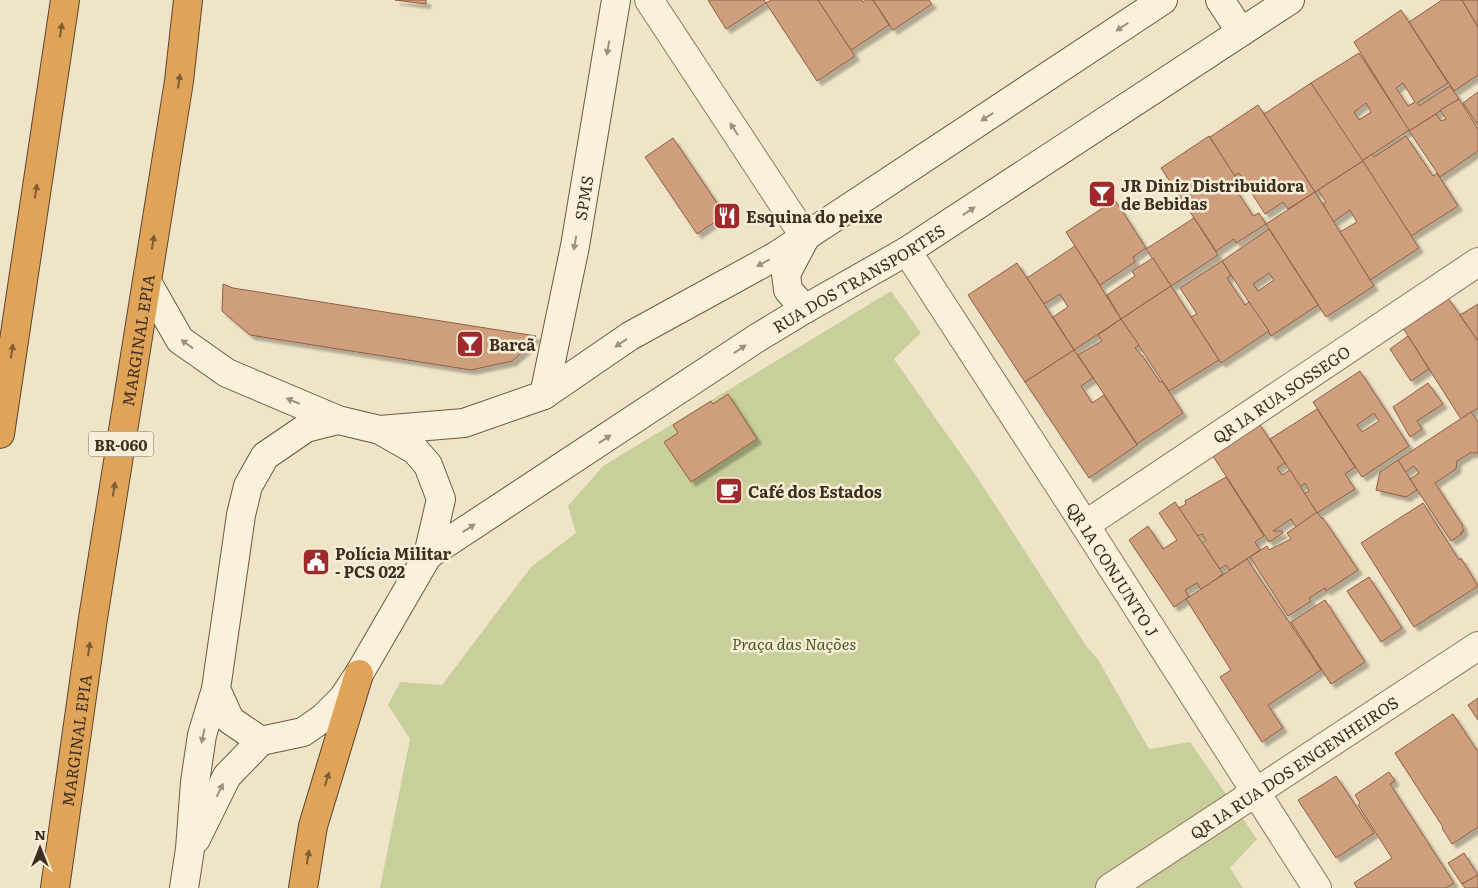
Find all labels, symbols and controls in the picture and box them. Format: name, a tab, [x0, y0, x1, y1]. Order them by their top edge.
one-way arrow	[57, 22, 65, 38]
one-way arrow	[1115, 22, 1129, 32]
one-way arrow	[603, 40, 611, 56]
one-way arrow	[175, 73, 183, 89]
one-way arrow	[980, 112, 993, 122]
one-way arrow	[730, 123, 739, 136]
place label: JR Diniz Distribuidora de Bebidas	[1121, 173, 1305, 215]
street label: SPMS	[568, 174, 599, 222]
bar icon: JR Diniz Distribuidora de Bebidas	[1087, 179, 1117, 209]
one-way arrow	[33, 182, 41, 198]
restaurant icon: Esquina do peixe	[712, 201, 742, 231]
place label: Esquina do peixe	[746, 204, 883, 228]
one-way arrow	[962, 206, 976, 216]
street label: RUA DOS TRANSPORTES	[768, 218, 949, 338]
one-way arrow	[150, 233, 158, 249]
one-way arrow	[571, 235, 579, 251]
one-way arrow	[755, 259, 770, 267]
street label: MARGINAL EPIA	[115, 272, 160, 408]
bar icon: Barcã	[455, 329, 485, 359]
place label: Barcã	[489, 332, 536, 356]
one-way arrow	[614, 338, 628, 348]
one-way arrow	[181, 339, 194, 350]
street label: QR 1A RUA SOSSEGO	[1207, 339, 1355, 449]
one-way arrow	[9, 343, 17, 359]
one-way arrow	[734, 345, 747, 354]
one-way arrow	[285, 397, 300, 405]
road number: BR-060	[88, 432, 154, 456]
one-way arrow	[598, 434, 612, 444]
cafe icon: Café dos Estados	[714, 476, 744, 506]
place label: Café dos Estados	[748, 479, 882, 503]
one-way arrow	[110, 480, 118, 496]
street label: QR 1A CONJUNTO J	[1061, 497, 1165, 641]
one-way arrow	[462, 523, 476, 533]
place label: Polícia Militar - PCS 022	[335, 541, 451, 583]
public building icon: Polícia Militar - PCS 022	[301, 547, 331, 577]
park label: Praça das Nações	[732, 631, 856, 655]
one-way arrow	[85, 641, 93, 657]
street label: MARGINAL EPIA	[55, 673, 97, 808]
street label: QR 1A RUA DOS ENGENHEIROS	[1185, 690, 1403, 844]
one-way arrow	[198, 728, 206, 744]
one-way arrow	[324, 772, 331, 787]
one-way arrow	[216, 783, 224, 797]
north arrow	[15, 823, 65, 873]
text: N	[34, 824, 46, 844]
one-way arrow	[304, 849, 312, 865]

